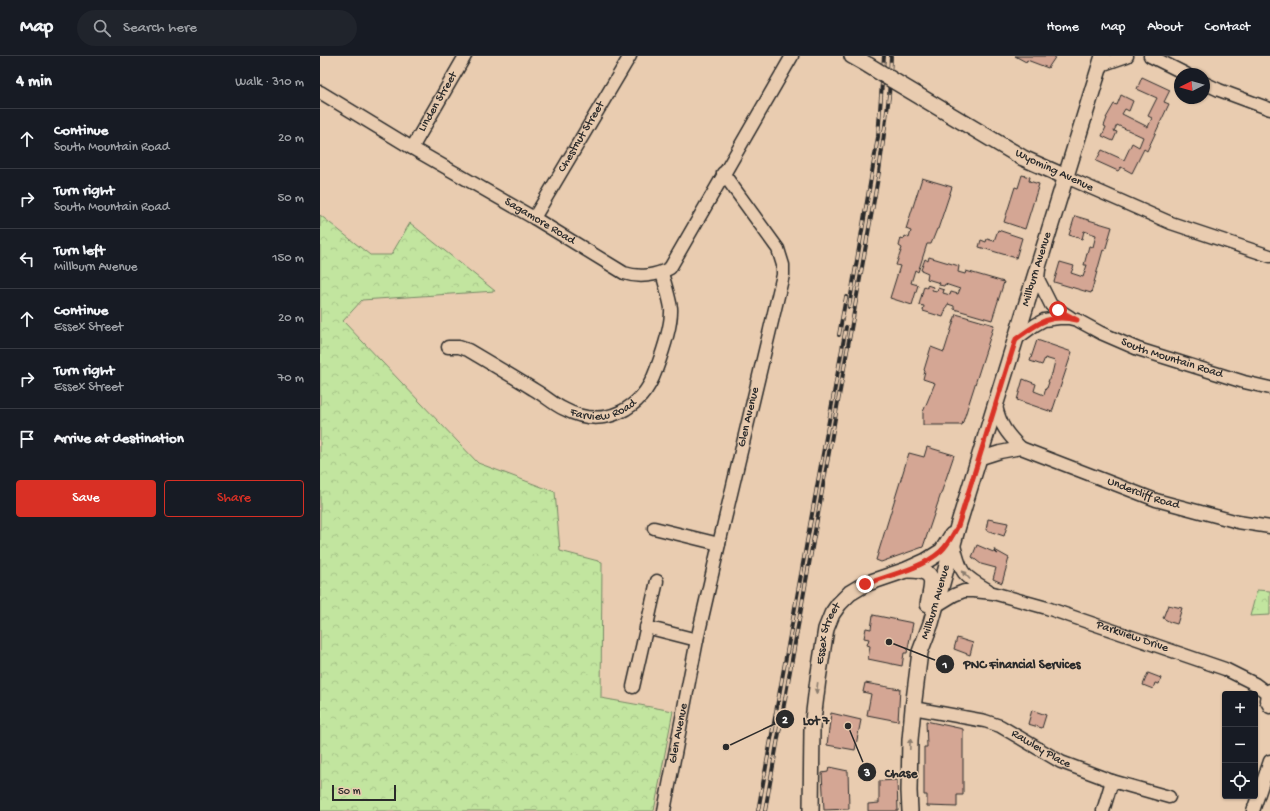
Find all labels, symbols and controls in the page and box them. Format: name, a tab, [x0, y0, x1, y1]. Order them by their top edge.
search box	[77, 10, 357, 46]
text: Map	[20, 16, 53, 39]
icon: search	[91, 17, 113, 39]
text: Search here	[123, 19, 197, 37]
text: Home	[1047, 19, 1079, 36]
text: Map	[1101, 19, 1125, 36]
text: About	[1147, 19, 1183, 36]
text: Contact	[1205, 19, 1250, 36]
north arrow	[1174, 68, 1210, 104]
street label: Linden Street	[416, 69, 462, 134]
text: 4 min	[16, 72, 52, 92]
text: Walk · 310 m	[235, 75, 304, 90]
street label: Chestnut Street	[556, 98, 609, 175]
text: Continue	[54, 122, 108, 140]
icon: ahead	[16, 128, 38, 150]
text: 20 m	[278, 131, 304, 146]
text: South Mountain Road	[54, 140, 169, 155]
street label: Wyoming Avenue	[1013, 147, 1096, 196]
text: Turn right	[54, 182, 114, 200]
icon: right	[16, 188, 38, 210]
text: 50 m	[277, 191, 304, 206]
street label: Sagamore Road	[502, 195, 578, 249]
text: South Mountain Road	[54, 200, 169, 215]
street label: Millburn Avenue	[1019, 230, 1056, 308]
text: Turn left	[54, 242, 105, 260]
icon: left	[16, 248, 38, 270]
text: 150 m	[272, 251, 304, 266]
text: Millburn Avenue	[54, 260, 137, 275]
route start	[1049, 301, 1067, 319]
text: Continue	[54, 302, 108, 320]
icon: ahead	[16, 308, 38, 330]
text: 20 m	[278, 311, 304, 326]
text: Essex Street	[54, 320, 123, 335]
street label: South Mountain Road	[1119, 335, 1225, 382]
text: Turn right	[54, 362, 114, 380]
icon: right	[16, 368, 38, 390]
text: 70 m	[278, 371, 304, 386]
text: Essex Street	[54, 380, 123, 395]
street label: Glen Avenue	[735, 385, 763, 449]
street label: Farview Road	[567, 396, 640, 425]
icon: arrive	[16, 428, 38, 450]
text: Arrive at destination	[54, 430, 184, 448]
street label: Undercliff Road	[1105, 475, 1182, 513]
button: Save	[16, 480, 156, 517]
button: Share	[164, 480, 304, 517]
street label: Millburn Avenue	[918, 563, 954, 642]
one-way arrow	[962, 570, 971, 579]
route end	[856, 575, 874, 593]
street label: Essex Street	[813, 600, 845, 666]
street label: Parkview Drive	[1093, 618, 1171, 656]
callout: PNC Financial Services	[935, 651, 1088, 676]
text: PNC Financial Services	[962, 658, 1082, 673]
text: 1	[942, 659, 948, 673]
one-way arrow	[813, 682, 820, 694]
map controls	[1222, 691, 1258, 799]
button: +	[1222, 691, 1258, 727]
street label: Glen Avenue	[666, 701, 692, 765]
callout: Lot 7	[775, 707, 837, 732]
text: 2	[782, 714, 788, 728]
text: Lot 7	[803, 714, 831, 729]
street label: Rawley Place	[1008, 727, 1073, 772]
button: −	[1222, 727, 1258, 763]
one-way arrow	[907, 738, 914, 750]
callout: Chase	[857, 760, 925, 785]
button: locate	[1222, 763, 1258, 799]
text: 3	[863, 767, 870, 781]
text: Chase	[884, 767, 919, 782]
scale bar	[332, 783, 396, 802]
text: 50 m	[338, 786, 360, 798]

